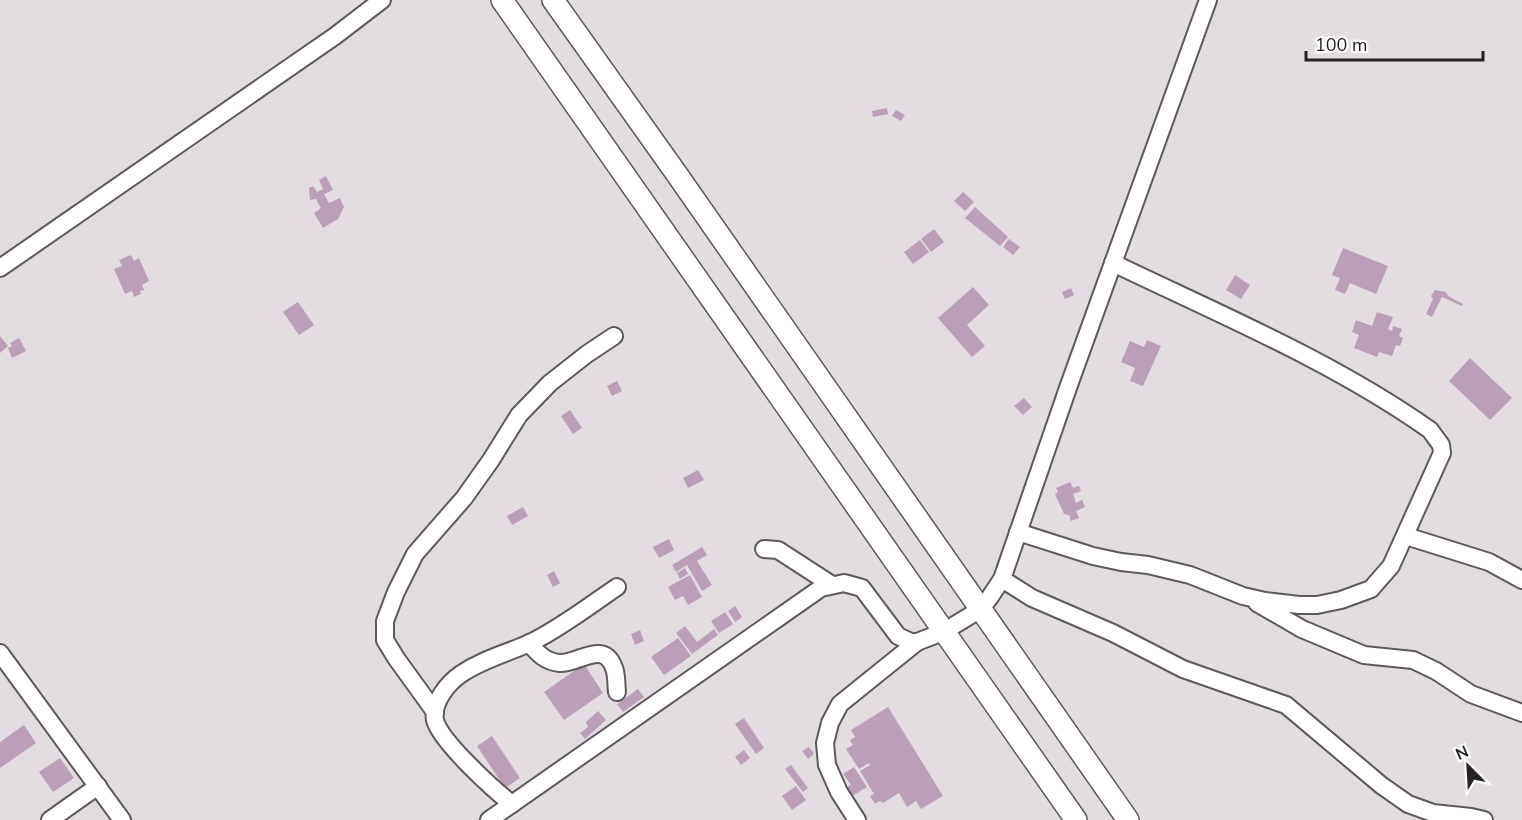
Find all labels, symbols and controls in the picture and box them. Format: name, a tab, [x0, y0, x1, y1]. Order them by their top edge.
scale bar	[1306, 24, 1483, 62]
text: 100 m	[1315, 33, 1367, 57]
north arrow	[1438, 736, 1498, 796]
text: N	[1452, 741, 1472, 766]

